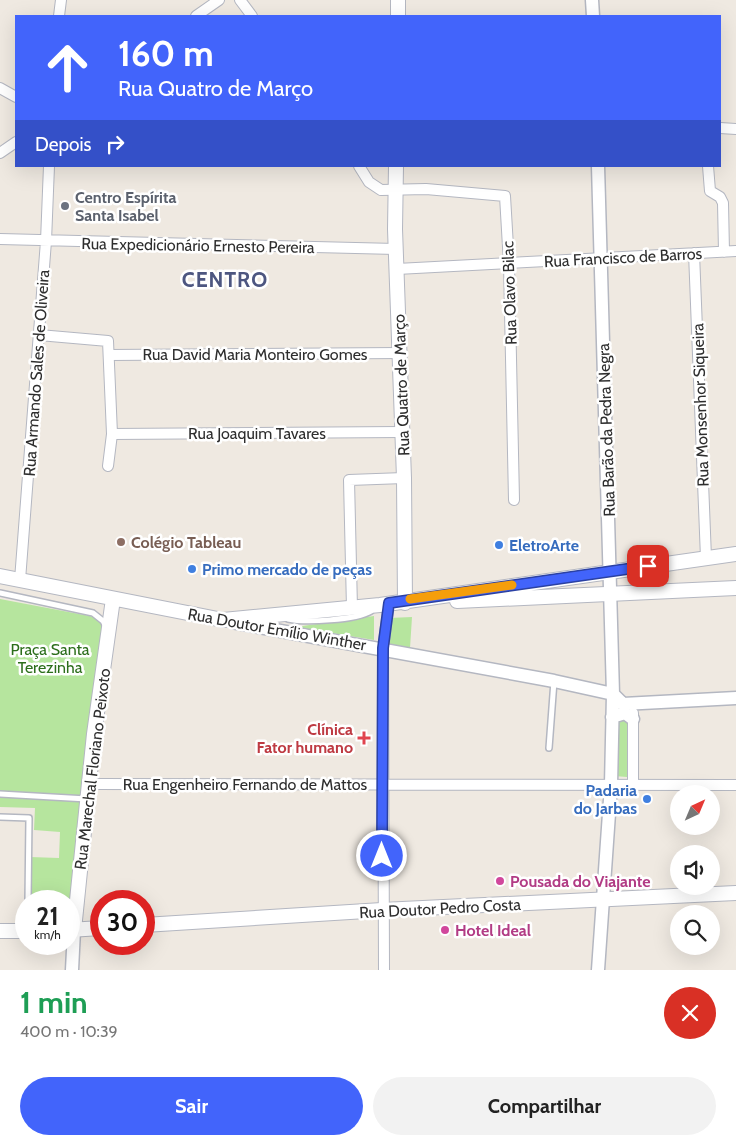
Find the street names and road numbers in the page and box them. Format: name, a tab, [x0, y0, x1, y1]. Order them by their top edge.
street label: Rua Expedicionário Ernesto Pereira	[81, 234, 315, 257]
street label: Rua Olavo Bilac	[498, 241, 521, 345]
street label: Rua Francisco de Barros	[543, 244, 703, 271]
street label: Rua Armando Sales de Oliveira	[20, 269, 53, 477]
street label: Rua Quatro de Março	[390, 314, 413, 456]
street label: Rua Monsenhor Siqueira	[688, 323, 713, 487]
street label: Rua Barão da Pedra Negra	[594, 343, 619, 517]
street label: Rua David Maria Monteiro Gomes	[143, 345, 368, 364]
street label: Rua Joaquim Tavares	[188, 424, 326, 443]
street label: Rua Doutor Emílio Winther	[186, 604, 369, 655]
street label: Rua Marechal Floriano Peixoto	[71, 667, 114, 871]
street label: Rua Engenheiro Fernando de Mattos	[123, 775, 368, 794]
street label: Rua Doutor Pedro Costa	[359, 895, 522, 922]

